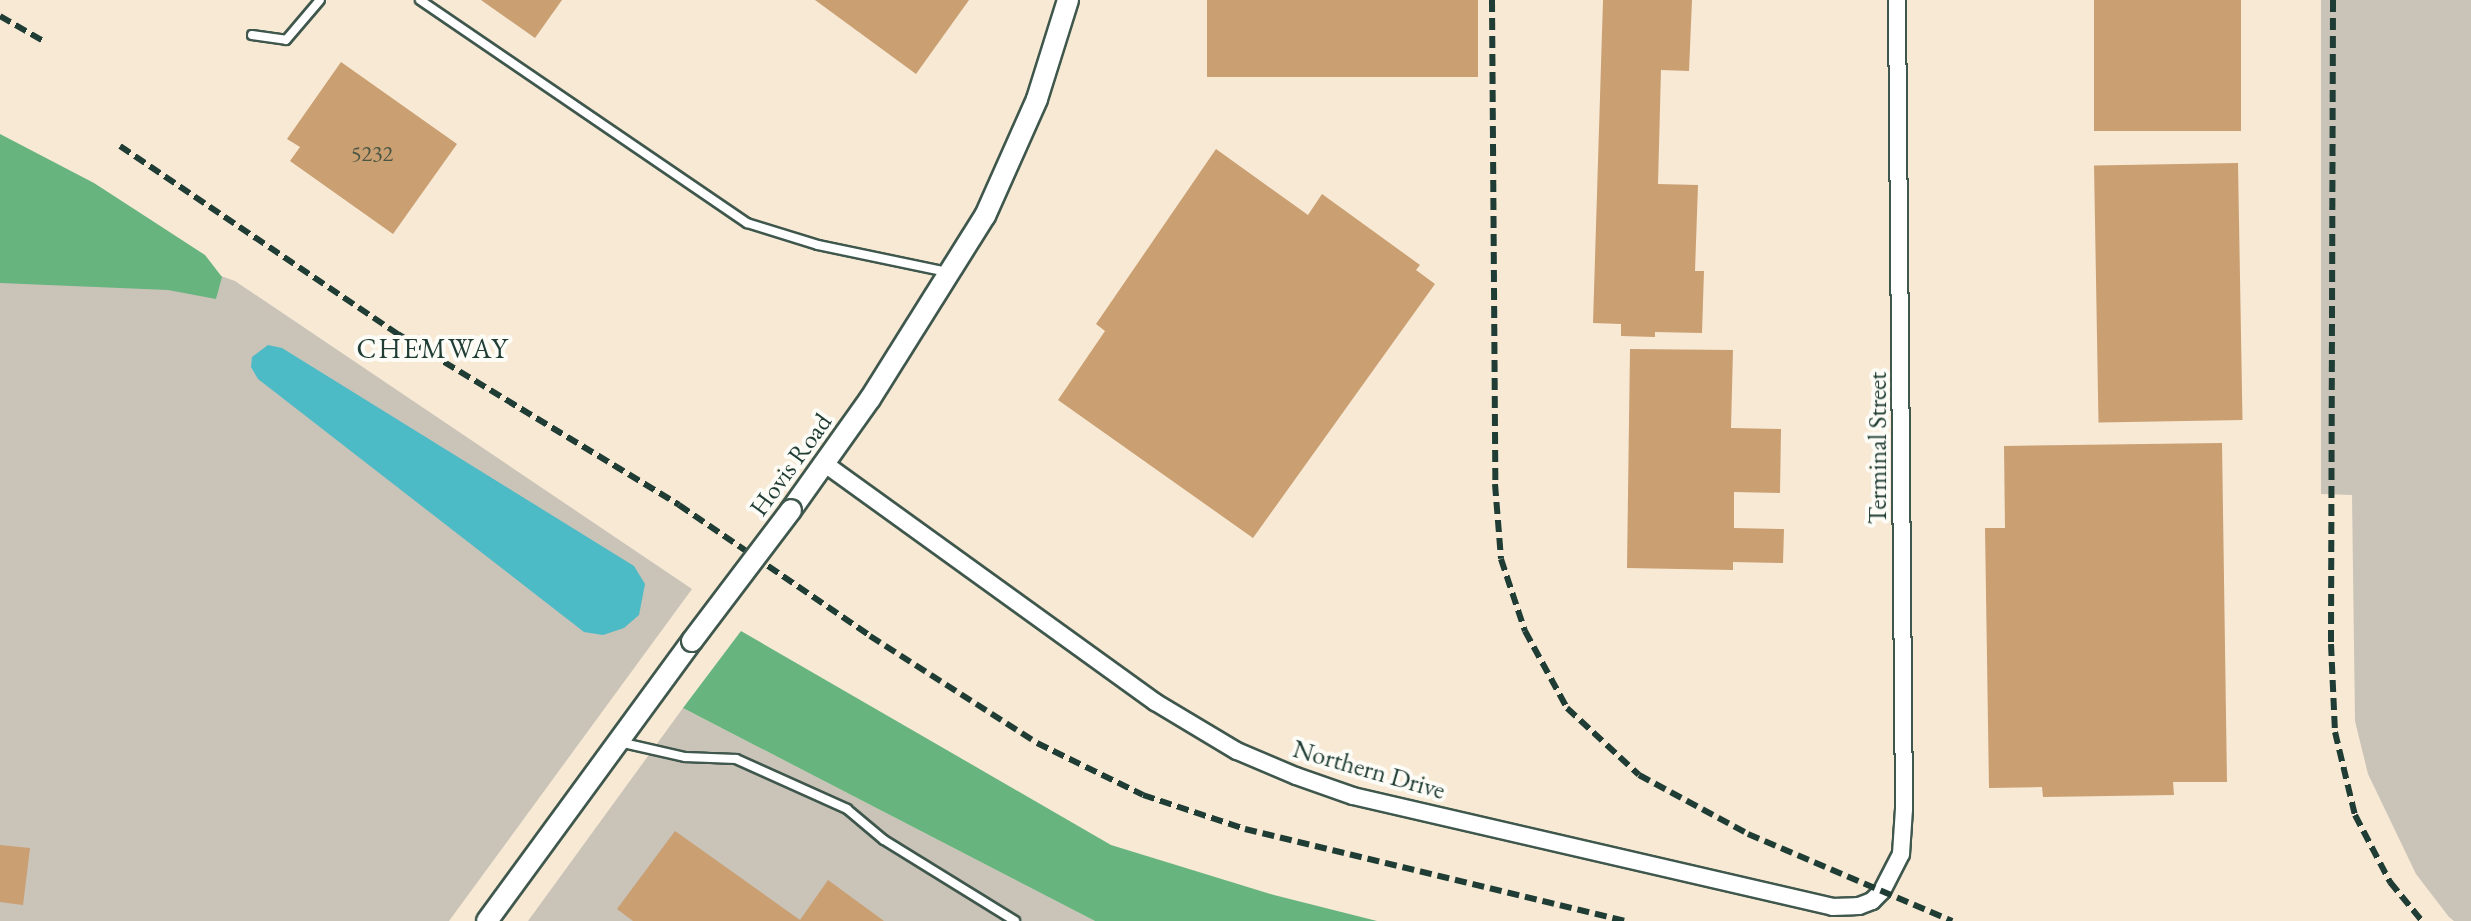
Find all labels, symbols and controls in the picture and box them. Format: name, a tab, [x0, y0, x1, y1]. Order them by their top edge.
house number: 5232	[351, 141, 393, 167]
district label: CHEMWAY	[356, 331, 510, 365]
street label: Terminal Street	[1862, 372, 1894, 524]
street label: Hovis Road	[743, 408, 839, 522]
street label: Northern Drive	[1289, 733, 1449, 807]

